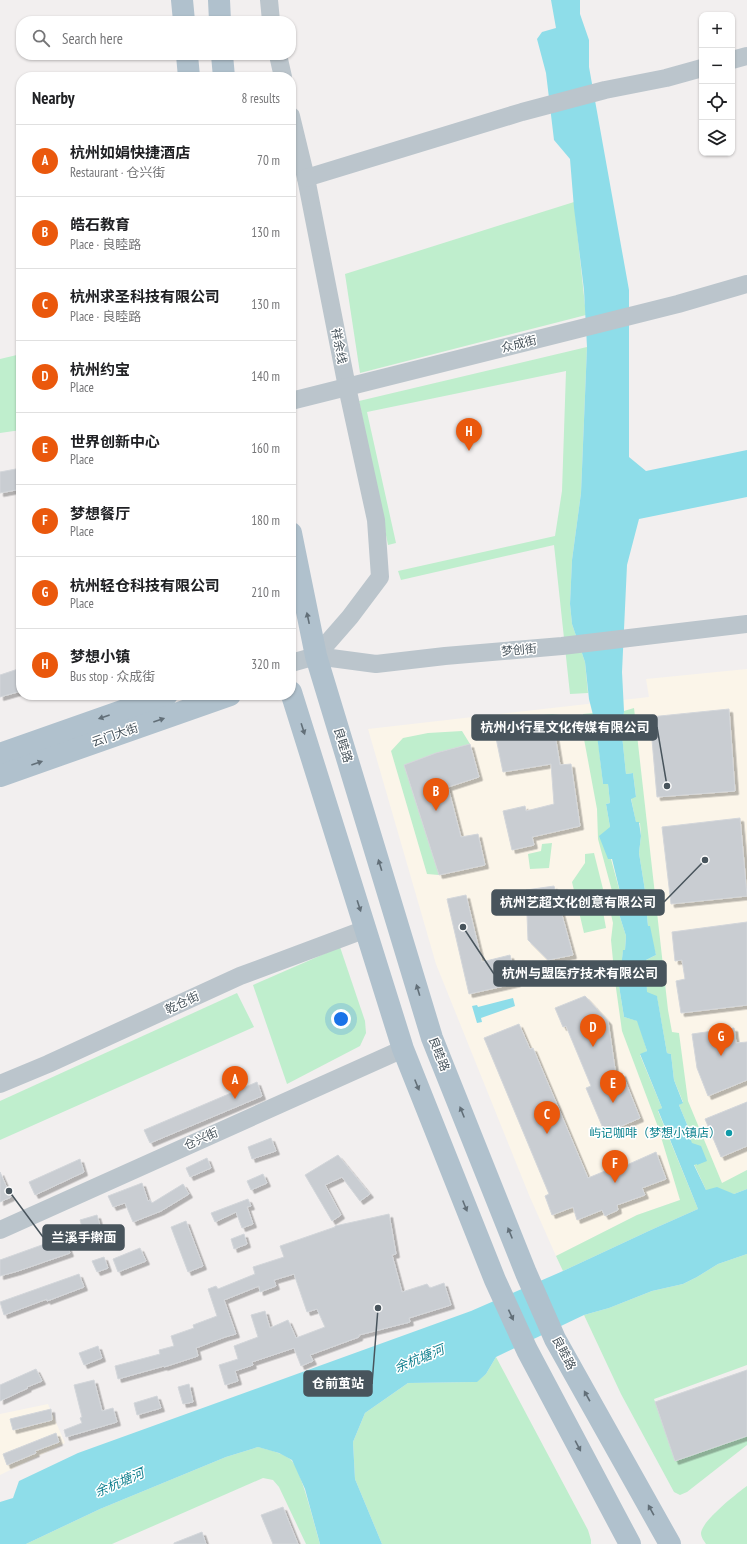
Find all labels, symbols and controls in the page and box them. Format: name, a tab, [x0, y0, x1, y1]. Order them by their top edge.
map controls	[699, 12, 735, 156]
button: +	[699, 12, 735, 48]
search box	[16, 16, 296, 60]
icon: search	[30, 27, 52, 49]
text: Search here	[62, 29, 123, 48]
button: −	[699, 48, 735, 84]
button: locate	[699, 84, 735, 120]
text: Nearby	[32, 87, 75, 109]
text: 8 results	[241, 90, 280, 107]
button: layers	[699, 120, 735, 156]
text: 杭州如娟快捷酒店	[70, 143, 190, 162]
text: A	[42, 152, 48, 169]
text: 70 m	[257, 152, 280, 169]
text: Restaurant · 仓兴街	[70, 164, 165, 181]
text: 皓石教育	[70, 215, 130, 234]
text: B	[42, 224, 48, 241]
text: 130 m	[251, 224, 280, 241]
text: Place · 良睦路	[70, 236, 141, 253]
text: 杭州求圣科技有限公司	[70, 287, 220, 306]
text: C	[42, 296, 48, 313]
text: 130 m	[251, 296, 280, 313]
text: Place · 良睦路	[70, 308, 141, 325]
street label: 祥余线	[329, 327, 350, 365]
street label: 众成街	[500, 332, 538, 355]
text: 杭州约宝	[70, 360, 130, 379]
text: D	[42, 368, 48, 385]
text: 140 m	[251, 368, 280, 385]
text: Place	[70, 379, 94, 396]
pin: H	[456, 418, 482, 451]
text: 世界创新中心	[70, 432, 160, 451]
text: E	[42, 440, 48, 457]
text: 160 m	[251, 440, 280, 457]
text: Place	[70, 451, 94, 468]
text: 梦想餐厅	[70, 504, 130, 523]
text: F	[42, 512, 48, 529]
text: 180 m	[251, 512, 280, 529]
text: Place	[70, 523, 94, 540]
text: 杭州轻仓科技有限公司	[70, 576, 220, 595]
text: G	[42, 584, 48, 601]
text: 210 m	[251, 584, 280, 601]
text: Place	[70, 595, 94, 612]
one-way arrow	[305, 612, 311, 624]
street label: 梦创街	[500, 640, 538, 659]
text: 梦想小镇	[70, 647, 130, 666]
text: H	[42, 656, 48, 673]
text: 320 m	[251, 656, 280, 673]
text: Bus stop · 众成街	[70, 668, 155, 685]
one-way arrow	[97, 715, 109, 721]
callout: 杭州小行星文化传媒有限公司	[472, 715, 657, 740]
one-way arrow	[154, 716, 166, 722]
text: 杭州小行星文化传媒有限公司	[480, 719, 650, 736]
street label: 云门大街	[90, 720, 140, 749]
one-way arrow	[300, 723, 306, 735]
street label: 良睦路	[331, 725, 356, 764]
one-way arrow	[31, 759, 43, 765]
pin: B	[423, 778, 449, 811]
one-way arrow	[377, 859, 383, 871]
callout: 杭州艺超文化创意有限公司	[492, 890, 664, 915]
text: 杭州艺超文化创意有限公司	[500, 894, 656, 911]
one-way arrow	[356, 901, 362, 913]
callout: 杭州与盟医疗技术有限公司	[494, 961, 666, 986]
text: 杭州与盟医疗技术有限公司	[502, 965, 658, 982]
one-way arrow	[415, 983, 421, 995]
street label: 乾仓街	[162, 988, 201, 1017]
your location	[331, 1009, 351, 1029]
pin: D	[580, 1014, 606, 1047]
pin: G	[708, 1023, 734, 1056]
street label: 良睦路	[426, 1034, 453, 1073]
pin: A	[222, 1066, 248, 1099]
pin: E	[600, 1070, 626, 1103]
one-way arrow	[415, 1080, 421, 1092]
pin: C	[534, 1101, 560, 1134]
one-way arrow	[458, 1105, 464, 1117]
street label: 仓兴街	[181, 1124, 220, 1153]
place label: 屿记咖啡（梦想小镇店）	[589, 1125, 721, 1140]
marker: 屿记咖啡（梦想小镇店）	[724, 1128, 734, 1138]
pin: F	[602, 1150, 628, 1183]
one-way arrow	[463, 1200, 469, 1212]
callout: 兰溪手擀面	[43, 1225, 124, 1250]
one-way arrow	[506, 1226, 512, 1238]
text: 兰溪手擀面	[51, 1229, 117, 1246]
one-way arrow	[508, 1309, 514, 1320]
street label: 良睦路	[549, 1333, 580, 1372]
water label: 余杭塘河	[392, 1340, 449, 1376]
callout: 仓前茧站	[304, 1371, 372, 1396]
text: 仓前茧站	[312, 1375, 364, 1392]
one-way arrow	[584, 1391, 591, 1402]
one-way arrow	[575, 1440, 582, 1452]
water label: 余杭塘河	[92, 1463, 149, 1500]
one-way arrow	[647, 1504, 654, 1516]

